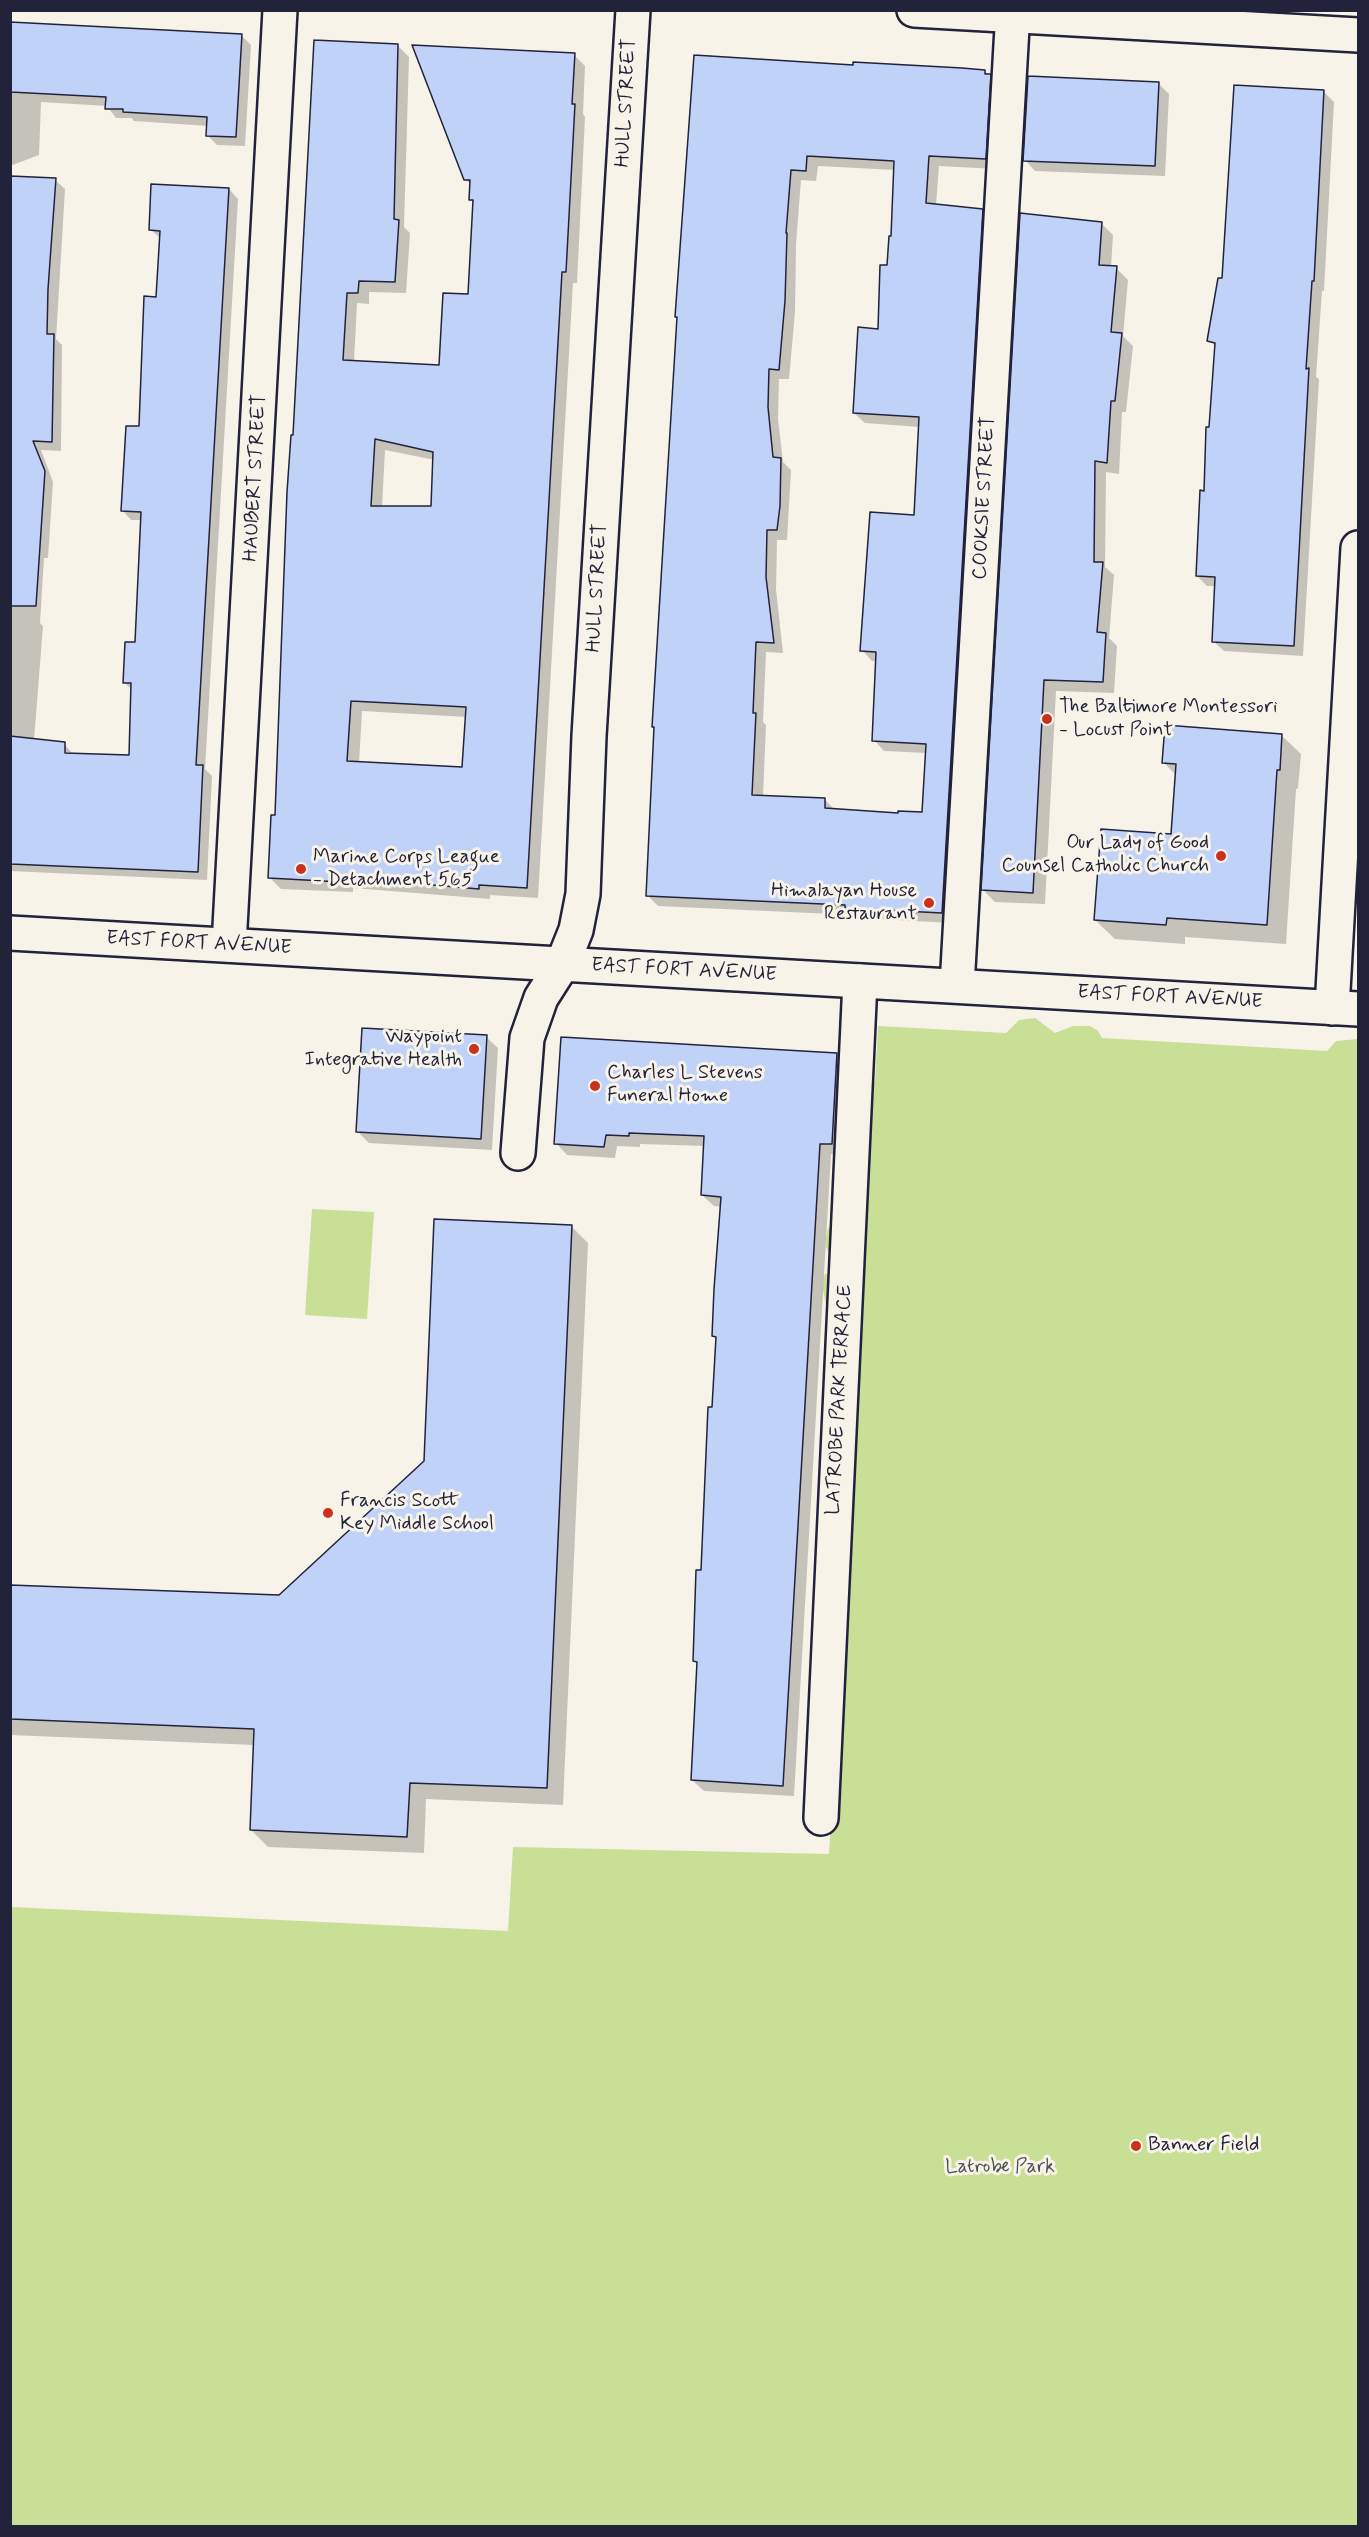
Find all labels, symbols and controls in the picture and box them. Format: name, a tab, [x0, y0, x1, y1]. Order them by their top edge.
street label: HULL STREET	[612, 38, 642, 168]
street label: HAUBERT STREET	[240, 394, 272, 562]
street label: COOKSIE STREET	[969, 415, 1001, 581]
street label: HULL STREET	[583, 523, 613, 653]
place label: The Baltimore Montessori - Locust Point	[1059, 696, 1277, 743]
marker: The Baltimore Montessori - Locust Point	[1040, 712, 1054, 726]
place label: Our Lady of Good Counsel Catholic Church	[1002, 832, 1209, 879]
place label: Marine Corps League - Detachment 565	[313, 846, 500, 893]
marker: Our Lady of Good Counsel Catholic Church	[1214, 849, 1228, 863]
marker: Marine Corps League - Detachment 565	[294, 862, 308, 876]
place label: Himalayan House Restaurant	[771, 880, 917, 927]
marker: Himalayan House Restaurant	[922, 896, 936, 910]
street label: EAST FORT AVENUE	[106, 927, 292, 961]
street label: EAST FORT AVENUE	[591, 954, 777, 988]
street label: EAST FORT AVENUE	[1077, 981, 1263, 1015]
place label: Waypoint Integrative Health	[304, 1026, 462, 1073]
marker: Waypoint Integrative Health	[467, 1042, 481, 1056]
place label: Charles L Stevens Funeral Home	[607, 1062, 763, 1109]
marker: Charles L Stevens Funeral Home	[588, 1079, 602, 1093]
street label: LATROBE PARK TERRACE	[822, 1284, 858, 1516]
place label: Francis Scott Key Middle School	[340, 1490, 494, 1537]
marker: Francis Scott Key Middle School	[321, 1506, 335, 1520]
place label: Banner Field	[1148, 2134, 1259, 2158]
marker: Banner Field	[1129, 2139, 1143, 2153]
park label: Latrobe Park	[945, 2156, 1055, 2180]

